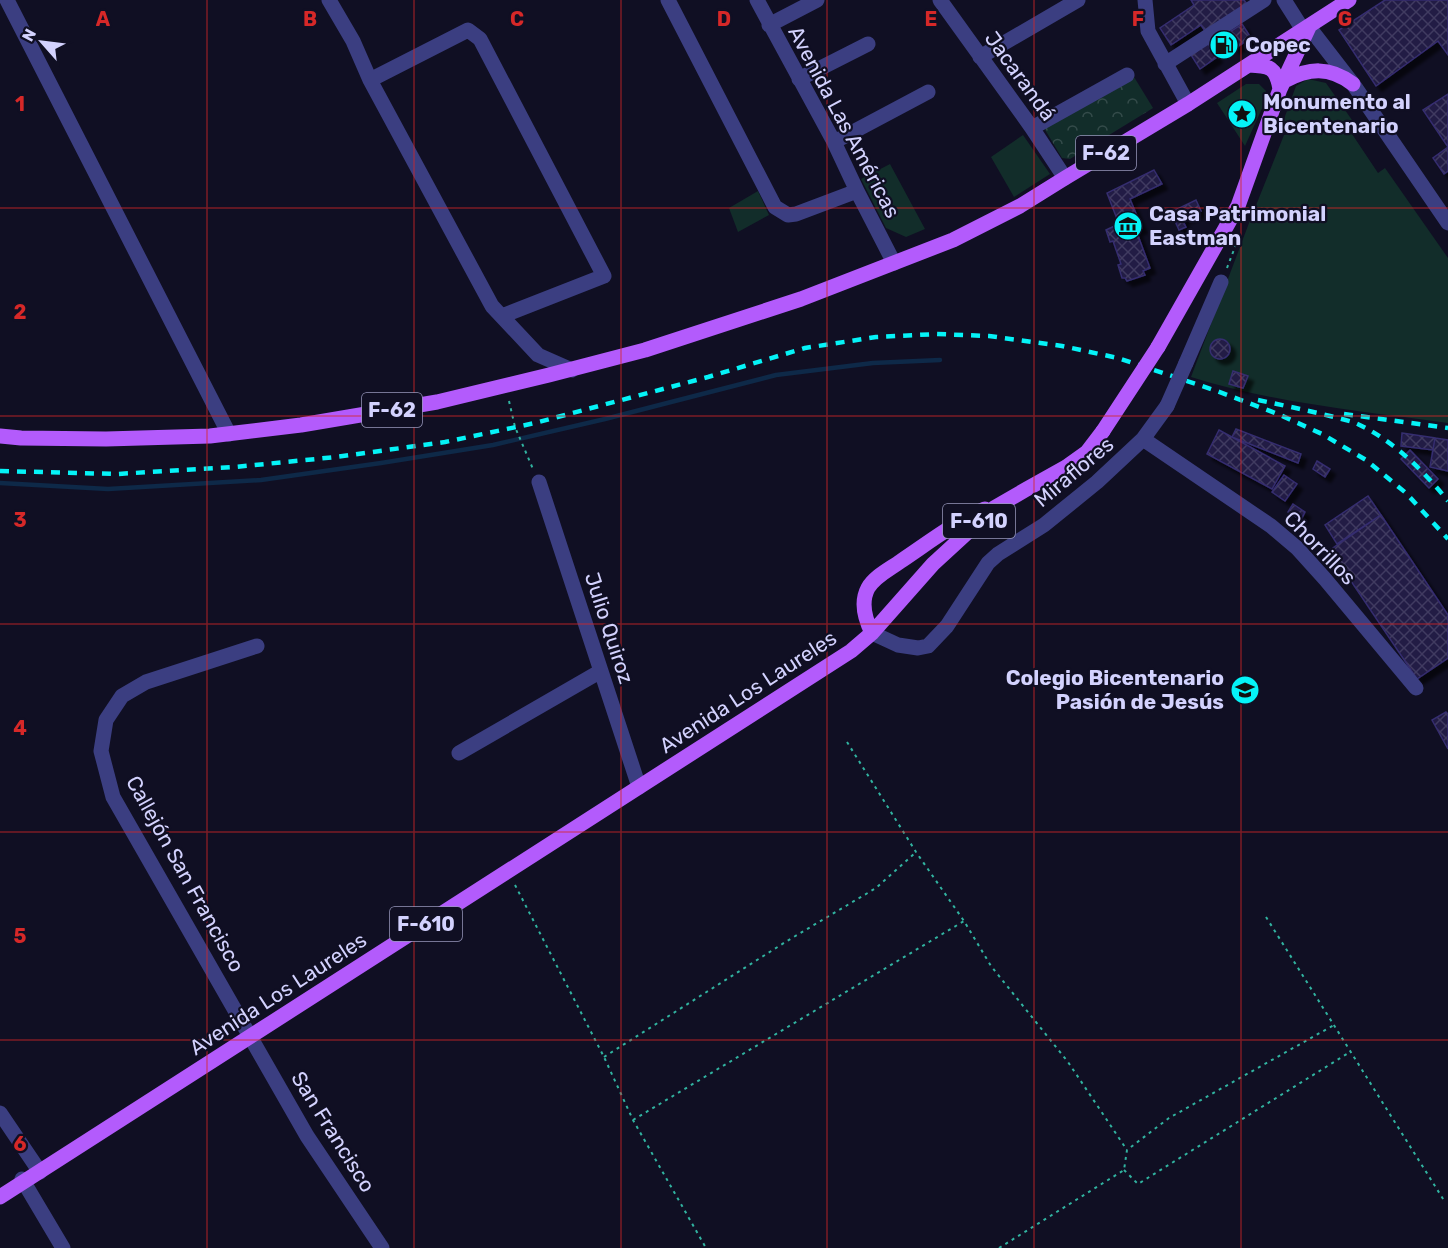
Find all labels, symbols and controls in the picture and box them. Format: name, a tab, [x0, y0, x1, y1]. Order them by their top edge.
text: A	[96, 7, 111, 31]
text: B	[303, 7, 317, 31]
text: C	[510, 7, 524, 31]
text: D	[717, 7, 731, 31]
text: E	[925, 7, 937, 31]
text: F	[1132, 7, 1144, 31]
text: G	[1338, 7, 1352, 31]
north arrow	[12, 12, 72, 72]
street label: Avenida Las Américas	[783, 22, 906, 222]
text: N	[18, 26, 40, 45]
street label: Jacarandá	[980, 26, 1061, 125]
fuel station icon: Copec	[1208, 29, 1240, 61]
place label: Copec	[1245, 32, 1311, 57]
place label: Monumento al Bicentenario	[1263, 89, 1411, 138]
text: 1	[15, 92, 25, 116]
place icon: Monumento al Bicentenario	[1226, 98, 1258, 130]
road number: F-62	[1076, 136, 1136, 170]
place label: Casa Patrimonial Eastman	[1149, 201, 1326, 250]
museum icon: Casa Patrimonial Eastman	[1112, 210, 1144, 242]
text: 2	[14, 300, 27, 324]
road number: F-62	[362, 393, 422, 427]
street label: Miraflores	[1029, 431, 1118, 512]
road number: F-610	[943, 504, 1015, 538]
street label: Chorrillos	[1279, 506, 1362, 590]
text: 3	[13, 508, 27, 532]
street label: Julio Quiroz	[580, 569, 639, 687]
street label: Avenida Los Laureles	[654, 625, 841, 758]
place label: Colegio Bicentenario Pasión de Jesús	[1006, 665, 1224, 714]
school or university icon: Colegio Bicentenario Pasión de Jesús	[1229, 674, 1261, 706]
text: 4	[13, 716, 27, 740]
street label: Callejón San Francisco	[121, 771, 250, 976]
road number: F-610	[390, 907, 462, 941]
text: 5	[14, 924, 27, 948]
street label: Avenida Los Laureles	[184, 927, 371, 1060]
street label: San Francisco	[286, 1067, 380, 1197]
text: 6	[13, 1132, 27, 1156]

